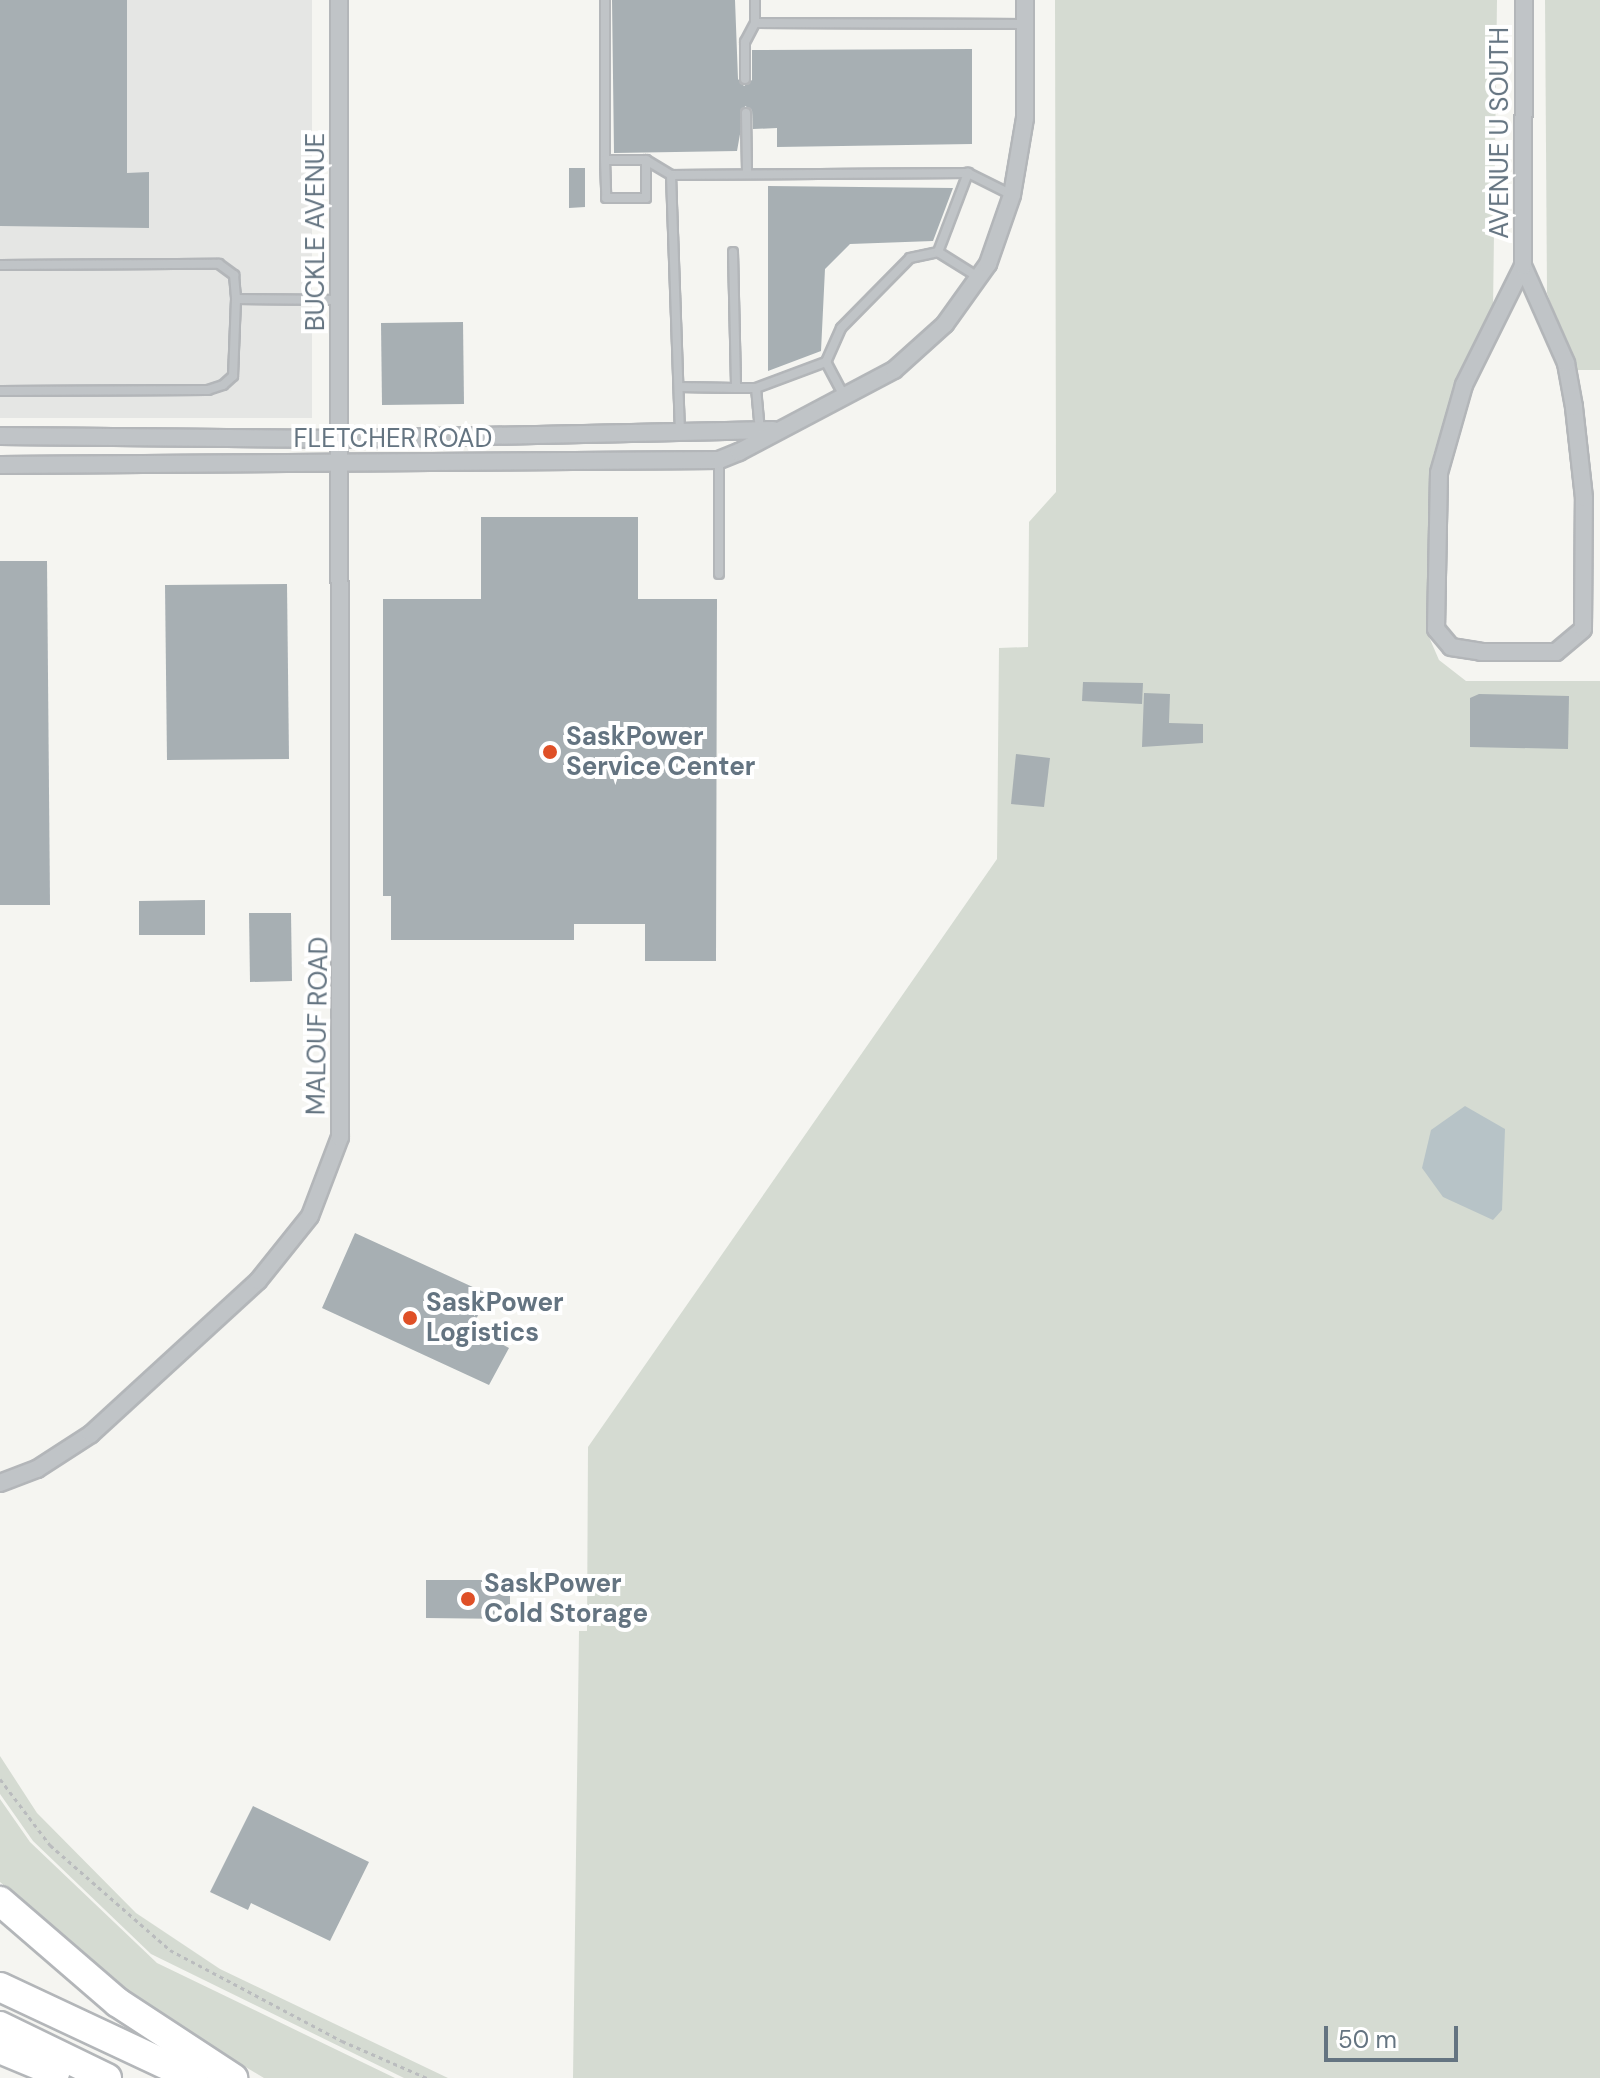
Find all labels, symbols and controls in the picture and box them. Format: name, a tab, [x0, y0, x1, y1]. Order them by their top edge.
street label: AVENUE U SOUTH	[1484, 27, 1516, 239]
street label: BUCKLE AVENUE	[300, 133, 332, 331]
street label: FLETCHER ROAD	[294, 423, 492, 455]
place label: SaskPower Service Center	[566, 721, 755, 782]
marker: SaskPower Service Center	[541, 743, 559, 761]
street label: MALOUF ROAD	[301, 936, 335, 1116]
place label: SaskPower Logistics	[426, 1287, 564, 1348]
marker: SaskPower Logistics	[401, 1309, 419, 1327]
place label: SaskPower Cold Storage	[484, 1568, 648, 1630]
marker: SaskPower Cold Storage	[459, 1590, 477, 1608]
scale bar	[1328, 2010, 1462, 2060]
text: 50 m	[1338, 2024, 1397, 2055]

